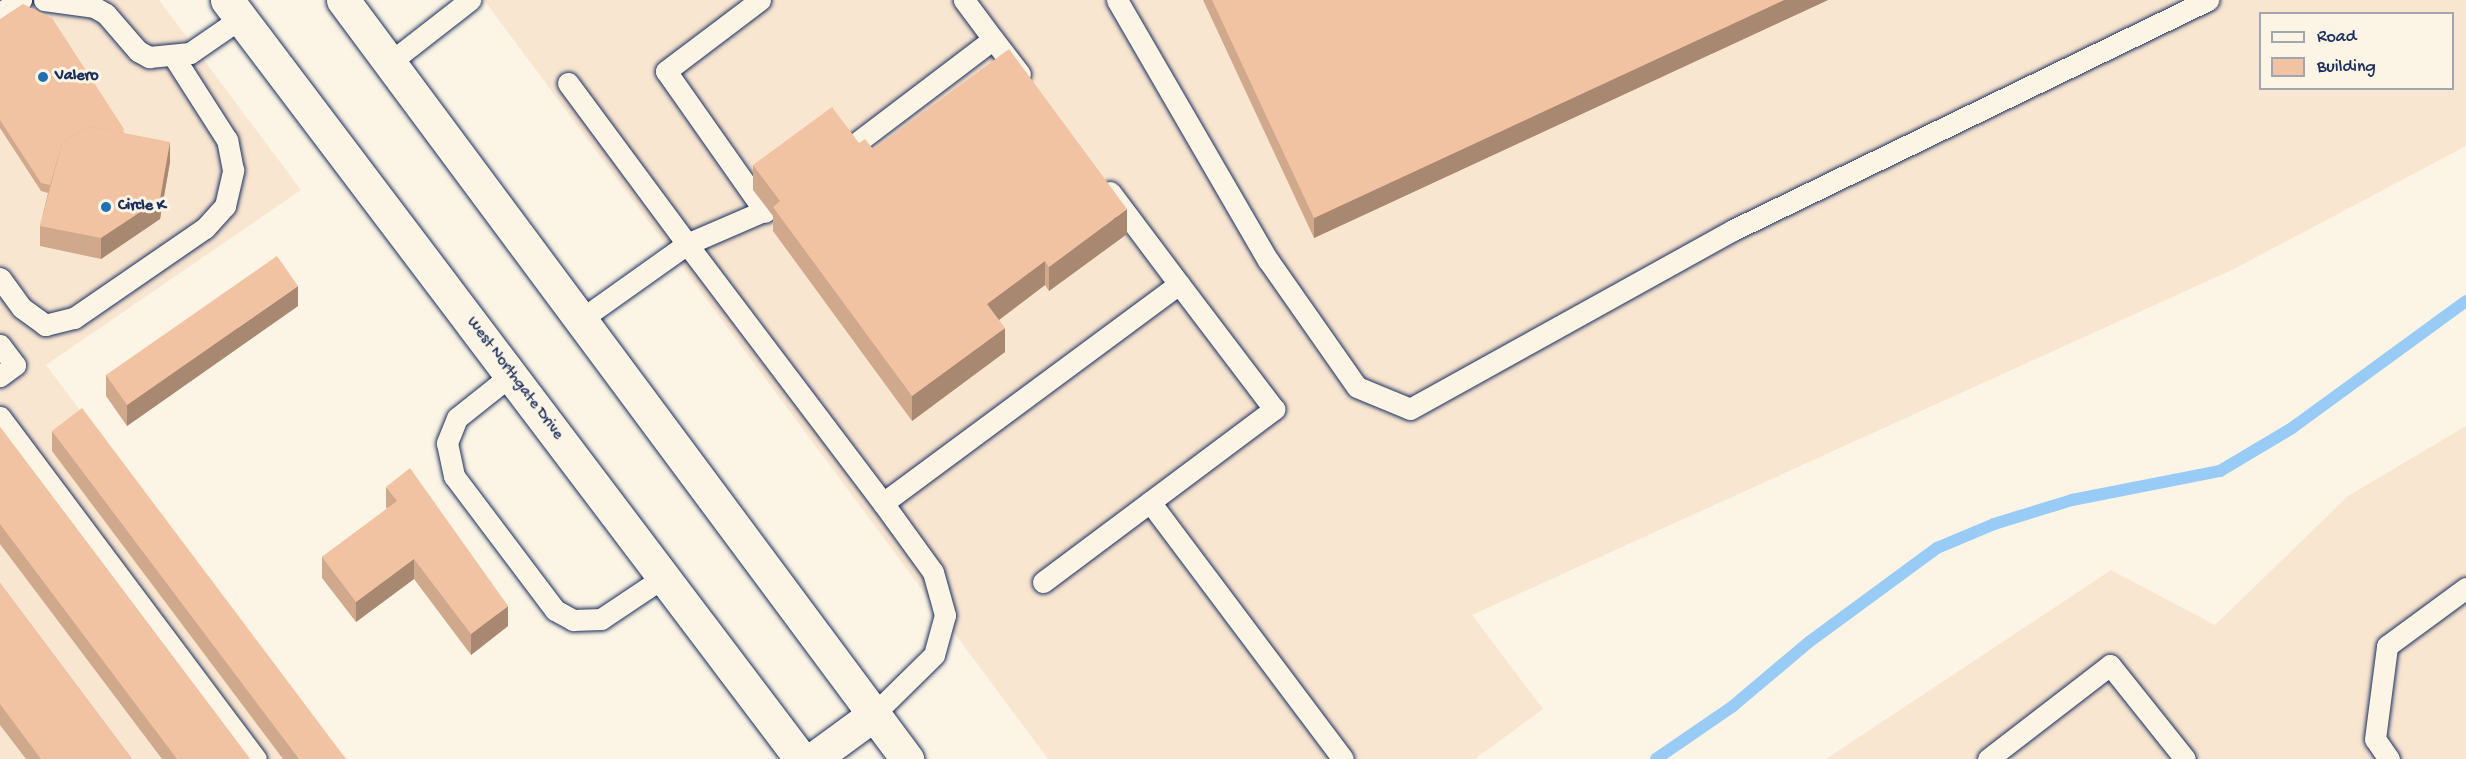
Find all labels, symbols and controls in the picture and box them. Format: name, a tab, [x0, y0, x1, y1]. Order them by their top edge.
legend	[2259, 12, 2454, 90]
text: Road	[2317, 27, 2356, 48]
text: Building	[2317, 57, 2376, 78]
place label: Valero	[55, 67, 99, 87]
marker: Valero	[36, 70, 50, 84]
place label: Circle K	[118, 197, 166, 217]
marker: Circle K	[99, 200, 113, 214]
street label: West Northgate Drive	[461, 314, 567, 444]

